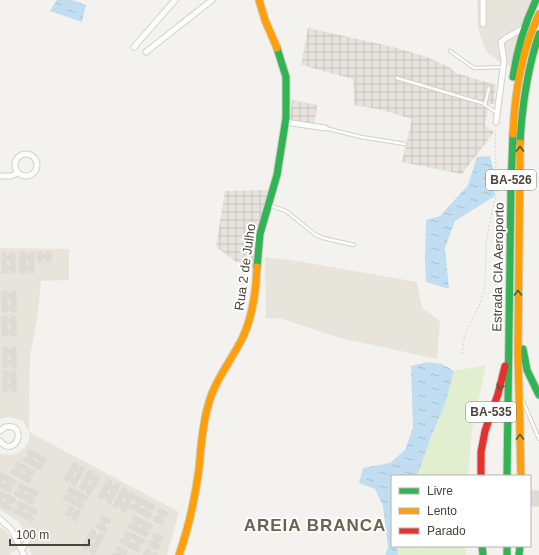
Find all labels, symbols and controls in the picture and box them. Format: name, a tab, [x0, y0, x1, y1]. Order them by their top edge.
one-way arrow	[516, 146, 524, 152]
road number: BA-526	[486, 170, 536, 190]
street label: Estrada CIA Aeroporto	[489, 202, 507, 332]
street label: Rua 2 de Julho	[231, 223, 259, 311]
one-way arrow	[514, 290, 522, 296]
one-way arrow	[496, 383, 505, 390]
road number: BA-535	[466, 402, 516, 422]
one-way arrow	[516, 434, 524, 440]
legend	[391, 475, 531, 547]
text: Livre	[427, 484, 453, 498]
text: Lento	[427, 504, 457, 518]
district label: AREIA BRANCA	[244, 516, 386, 535]
scale bar	[10, 521, 89, 547]
text: Parado	[427, 524, 466, 538]
text: 100 m	[16, 528, 49, 542]

